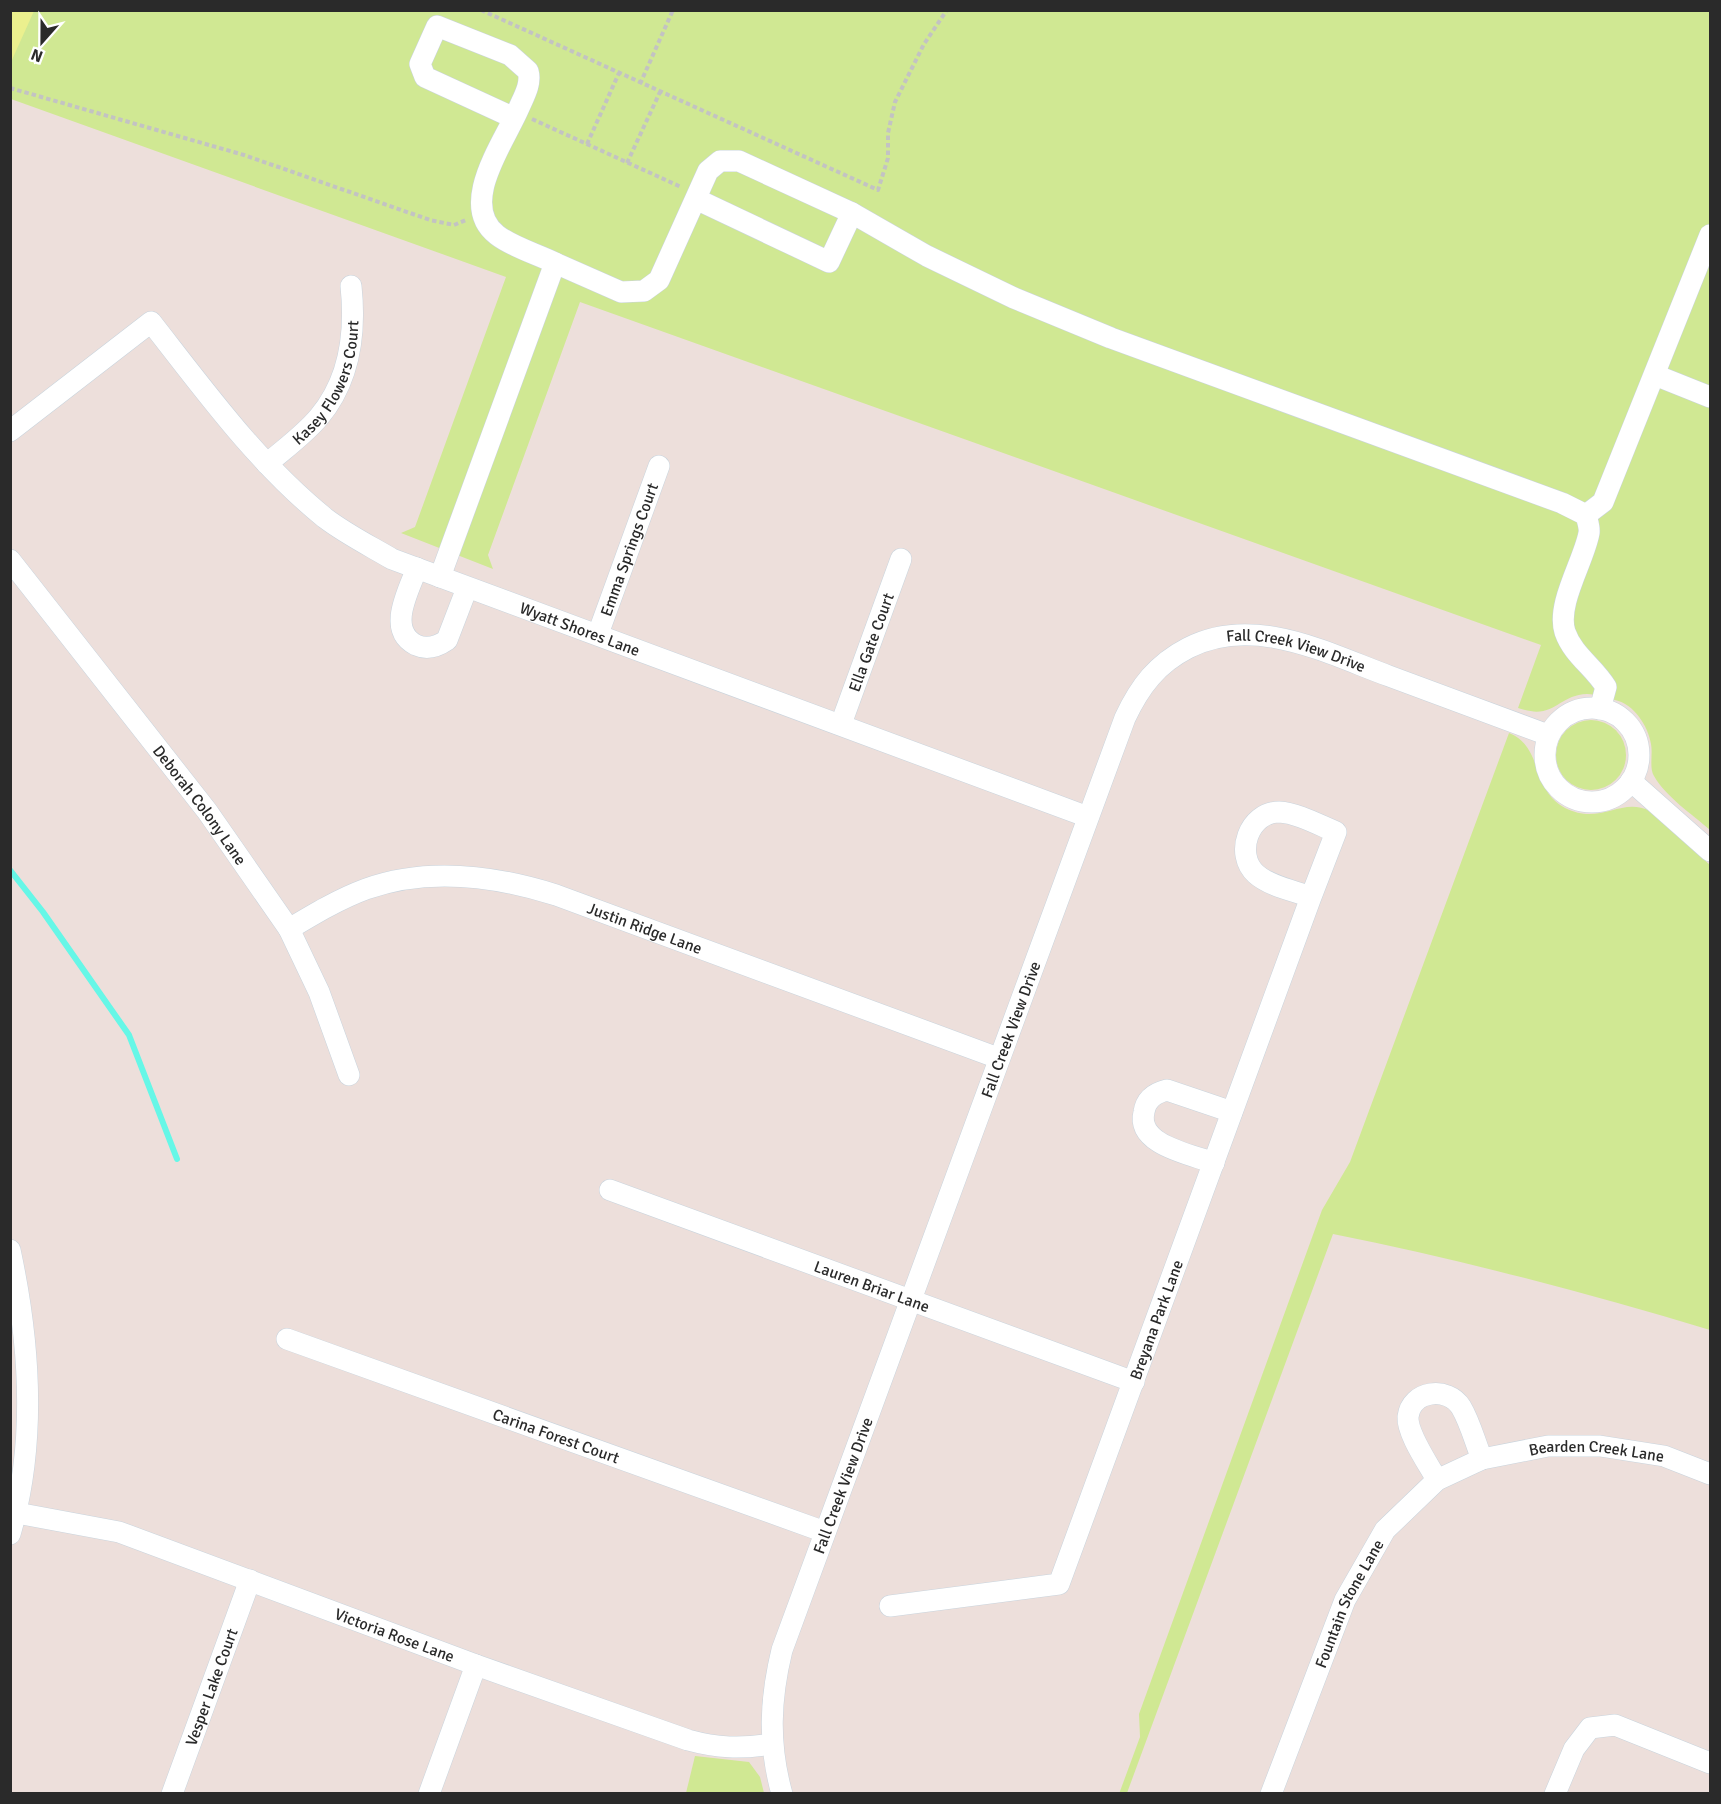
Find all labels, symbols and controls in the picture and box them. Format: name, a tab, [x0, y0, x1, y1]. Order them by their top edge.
north arrow	[12, 12, 72, 72]
text: N	[28, 44, 46, 66]
street label: Kasey Flowers Court	[288, 320, 364, 449]
street label: Emma Springs Court	[596, 480, 663, 619]
street label: Ella Gate Court	[845, 590, 899, 695]
street label: Wyatt Shores Lane	[517, 598, 643, 661]
street label: Fall Creek View Drive	[1225, 626, 1368, 677]
street label: Deborah Colony Lane	[148, 741, 250, 869]
street label: Justin Ridge Lane	[584, 898, 705, 959]
street label: Fall Creek View Drive	[977, 959, 1046, 1101]
street label: Lauren Briar Lane	[811, 1257, 932, 1317]
street label: Breyana Park Lane	[1126, 1257, 1188, 1383]
street label: Carina Forest Court	[490, 1405, 622, 1469]
street label: Fall Creek View Drive	[809, 1415, 878, 1557]
street label: Bearden Creek Lane	[1527, 1437, 1665, 1467]
street label: Fountain Stone Lane	[1311, 1536, 1389, 1671]
street label: Victoria Rose Lane	[332, 1604, 457, 1667]
street label: Vesper Lake Court	[181, 1625, 243, 1749]

